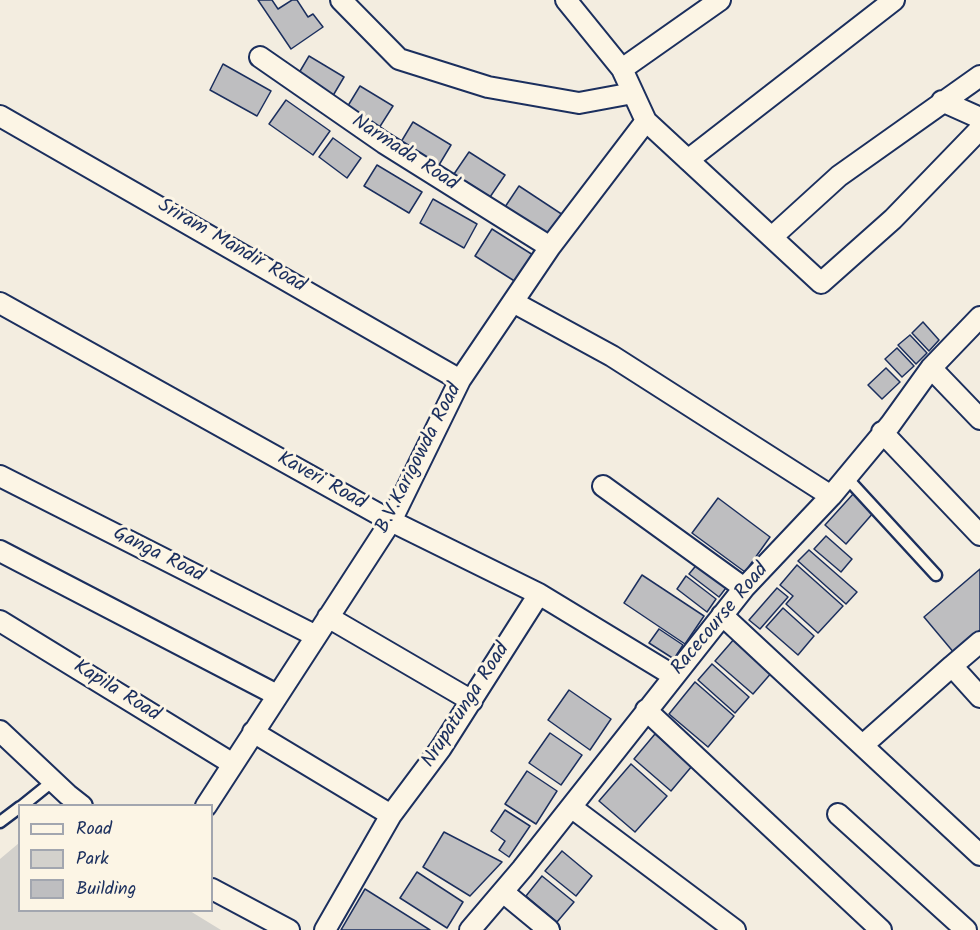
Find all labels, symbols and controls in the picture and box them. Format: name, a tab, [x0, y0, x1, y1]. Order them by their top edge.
street label: Narmada Road	[346, 111, 462, 197]
street label: Sriram Mandir Road	[153, 195, 309, 299]
street label: B.V.Karigowda Road	[372, 380, 468, 538]
street label: Kaveri Road	[272, 448, 370, 516]
street label: Ganga Road	[108, 523, 208, 589]
street label: Racecourse Road	[667, 559, 775, 681]
street label: Nrupatunga Road	[418, 639, 516, 773]
street label: Kapila Road	[68, 656, 164, 728]
legend	[18, 804, 213, 912]
text: Road	[76, 815, 112, 844]
text: Park	[76, 845, 109, 874]
text: Building	[76, 875, 136, 904]

